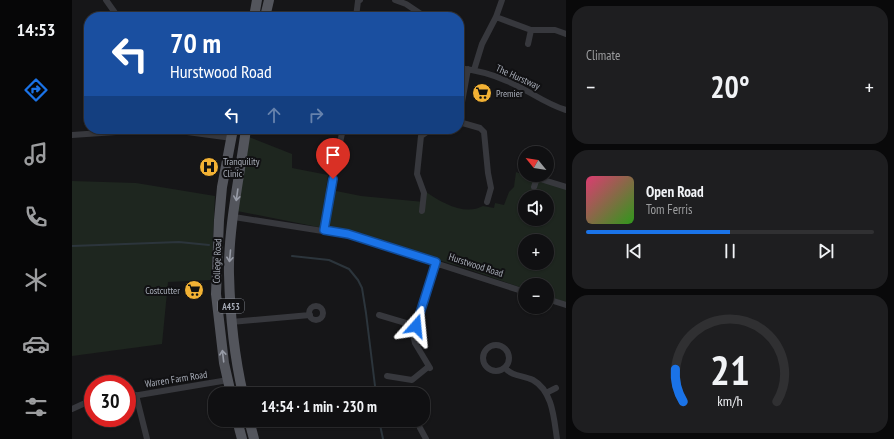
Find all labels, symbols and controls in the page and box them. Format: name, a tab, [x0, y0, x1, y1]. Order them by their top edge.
text: 14:53	[17, 18, 55, 41]
text: 70 m	[170, 24, 221, 61]
icon: left	[104, 28, 156, 80]
text: Climate	[586, 47, 620, 64]
text: Hurstwood Road	[170, 60, 272, 83]
street label: The Hurstway	[494, 61, 542, 93]
text: 20°	[710, 67, 750, 106]
text: −	[586, 73, 595, 101]
text: +	[865, 73, 874, 101]
icon: directions	[22, 76, 50, 104]
supermarket icon: Premier	[471, 82, 493, 104]
place label: Premier	[496, 87, 523, 100]
icon: left	[221, 104, 243, 126]
icon: ahead	[263, 104, 285, 126]
icon: right	[305, 104, 327, 126]
pin	[316, 138, 350, 179]
icon: music	[22, 140, 50, 168]
icon: arrive	[322, 144, 344, 166]
north arrow	[518, 146, 554, 182]
map controls	[518, 146, 554, 314]
place label: Tranquility Clinic	[223, 155, 260, 180]
hospital icon: Tranquility Clinic	[198, 156, 220, 178]
text: Open Road	[646, 182, 704, 201]
one-way arrow	[233, 188, 241, 201]
button: sound	[518, 190, 554, 226]
text: Tom Ferris	[646, 201, 692, 218]
icon: phone	[22, 203, 50, 231]
button: +	[518, 234, 554, 270]
street label: College Road	[210, 238, 224, 284]
icon: previous	[623, 240, 645, 262]
icon: pause	[719, 240, 741, 262]
icon: next	[815, 240, 837, 262]
one-way arrow	[227, 249, 234, 262]
street label: Hurstwood Road	[447, 250, 505, 280]
icon: climate	[22, 266, 50, 294]
button: −	[518, 278, 554, 314]
supermarket icon: Costcutter	[183, 279, 205, 301]
place label: Costcutter	[145, 284, 180, 297]
road number: A453	[218, 299, 244, 313]
position arrow	[395, 305, 437, 347]
icon: car	[22, 330, 50, 358]
text: 21	[710, 343, 750, 396]
one-way arrow	[219, 350, 227, 363]
street label: Warren Farm Road	[144, 368, 208, 390]
speed limit sign: 30	[84, 375, 136, 427]
text: km/h	[717, 390, 743, 409]
icon: filters	[22, 393, 50, 421]
text: 14:54 · 1 min · 230 m	[261, 397, 377, 416]

